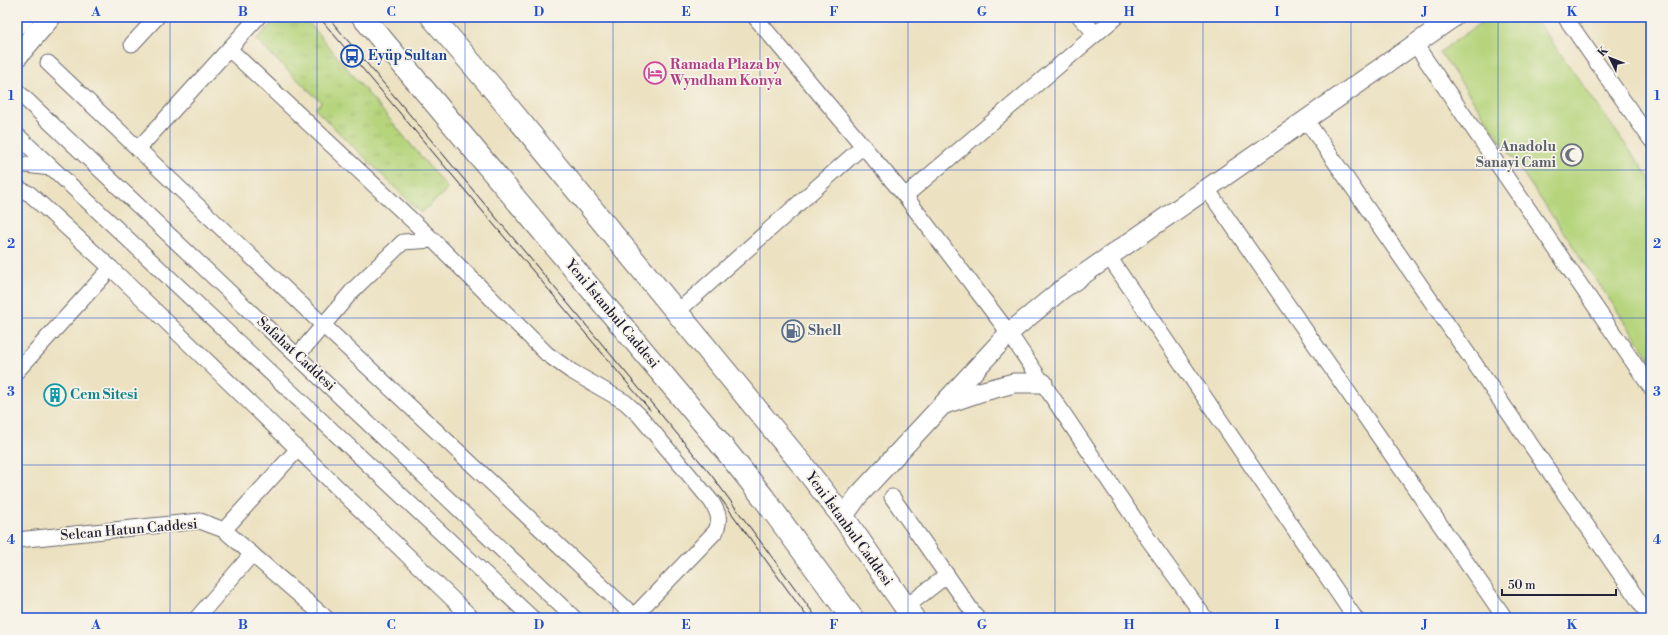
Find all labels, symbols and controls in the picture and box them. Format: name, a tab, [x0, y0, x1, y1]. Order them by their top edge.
text: A	[90, 4, 101, 20]
text: B	[238, 4, 248, 20]
text: C	[386, 4, 396, 20]
text: D	[534, 4, 544, 20]
text: E	[681, 4, 691, 20]
text: F	[829, 4, 839, 20]
text: G	[977, 4, 988, 20]
text: H	[1124, 4, 1135, 20]
text: I	[1274, 4, 1280, 20]
text: J	[1420, 4, 1428, 20]
text: K	[1567, 4, 1578, 20]
north arrow	[1590, 38, 1630, 78]
bus stop icon: Eyüp Sultan	[339, 43, 365, 69]
text: K	[1595, 43, 1612, 60]
place label: Eyüp Sultan	[368, 47, 448, 65]
place label: Ramada Plaza by Wyndham Konya	[669, 56, 782, 90]
hotel icon: Ramada Plaza by Wyndham Konya	[642, 60, 668, 86]
text: 1	[8, 88, 15, 104]
text: 1	[1654, 88, 1661, 104]
place label: Anadolu Sanayi Cami	[1476, 138, 1557, 172]
mosque icon: Anadolu Sanayi Cami	[1559, 142, 1585, 168]
text: 2	[7, 236, 15, 252]
text: 2	[1653, 236, 1661, 252]
street label: Yeni İstanbul Caddesi	[561, 254, 665, 372]
street label: Safahat Caddesi	[253, 313, 339, 395]
fuel station icon: Shell	[780, 318, 806, 344]
place label: Shell	[808, 322, 842, 340]
building icon: Cem Sitesi	[42, 382, 68, 408]
text: 3	[7, 384, 15, 400]
text: 3	[1653, 384, 1661, 400]
place label: Cem Sitesi	[70, 386, 138, 404]
street label: Yeni İstanbul Caddesi	[801, 466, 898, 590]
street label: Selcan Hatun Caddesi	[60, 515, 199, 545]
text: 4	[7, 532, 16, 548]
text: 4	[1653, 532, 1662, 548]
scale bar	[1502, 571, 1616, 597]
text: 50 m	[1508, 578, 1536, 593]
text: A	[90, 617, 101, 633]
text: B	[238, 617, 248, 633]
text: C	[386, 617, 396, 633]
text: D	[534, 617, 544, 633]
text: E	[681, 617, 691, 633]
text: F	[829, 617, 839, 633]
text: G	[977, 617, 988, 633]
text: H	[1124, 617, 1135, 633]
text: I	[1274, 617, 1280, 633]
text: J	[1420, 617, 1428, 633]
text: K	[1567, 617, 1578, 633]

